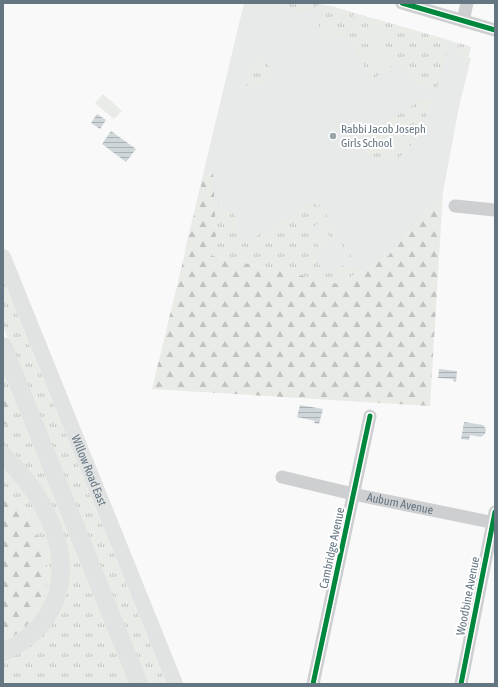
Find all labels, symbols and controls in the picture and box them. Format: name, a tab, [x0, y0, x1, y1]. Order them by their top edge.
place label: Rabbi Jacob Joseph Girls School	[341, 122, 426, 150]
marker: Rabbi Jacob Joseph Girls School	[328, 131, 338, 141]
street label: Willow Road East	[68, 433, 110, 508]
street label: Auburn Avenue	[366, 490, 434, 517]
street label: Cambridge Avenue	[317, 506, 347, 590]
street label: Woodbine Avenue	[454, 555, 482, 637]

